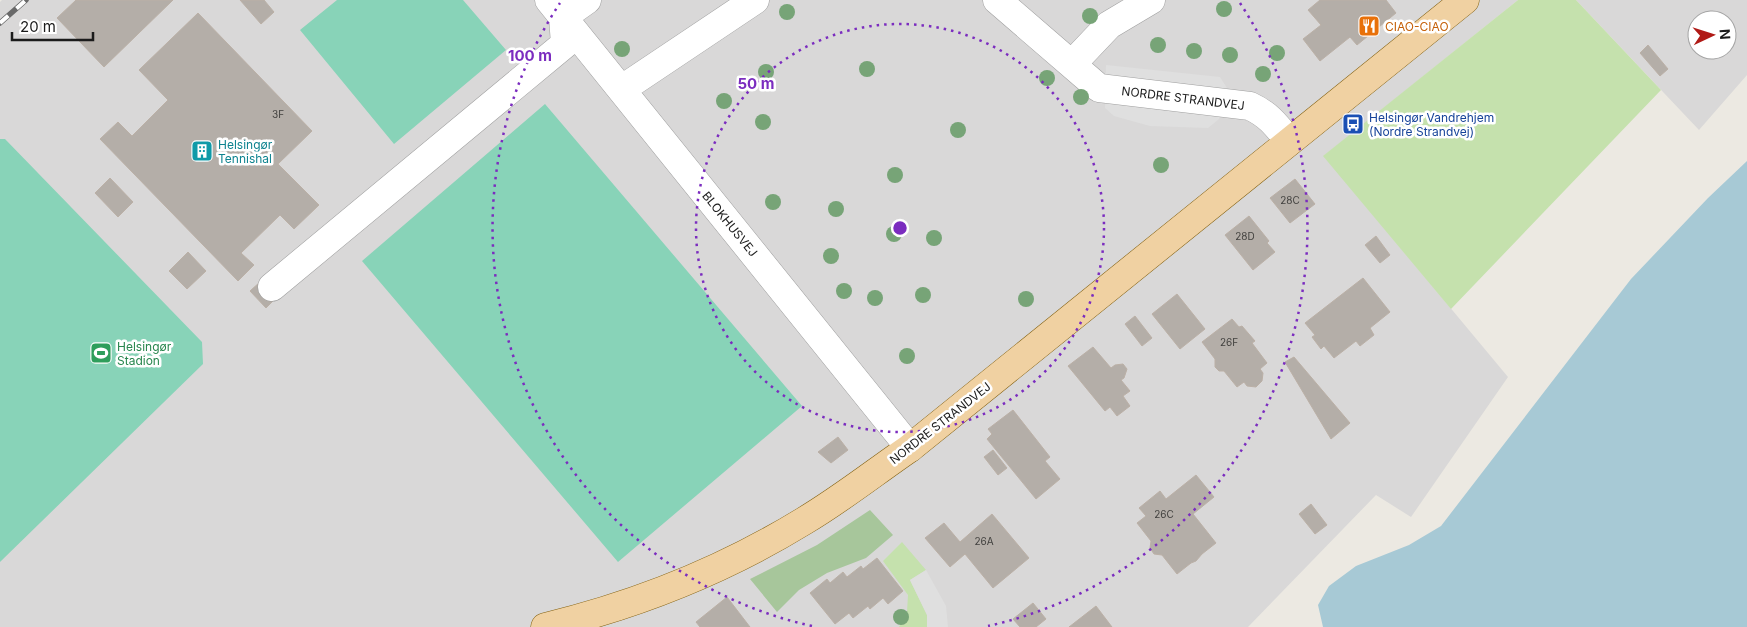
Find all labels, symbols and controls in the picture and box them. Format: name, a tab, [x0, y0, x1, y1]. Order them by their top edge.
scale bar	[12, 10, 94, 42]
north arrow	[1687, 10, 1737, 60]
restaurant icon: CIAO-CIAO	[1357, 14, 1381, 38]
text: 20 m	[20, 17, 56, 36]
place label: CIAO-CIAO	[1385, 19, 1449, 34]
text: N	[1717, 28, 1734, 40]
text: 100 m	[508, 46, 552, 65]
text: 50 m	[738, 74, 774, 93]
street label: NORDRE STRANDVEJ	[1121, 83, 1245, 113]
house number: 3F	[272, 108, 284, 120]
place label: Helsingør Vandrehjem (Nordre Strandvej)	[1369, 110, 1494, 139]
bus stop icon: Helsingør Vandrehjem (Nordre Strandvej)	[1341, 112, 1365, 136]
place label: Helsingør Tennishal	[218, 137, 273, 166]
building icon: Helsingør Tennishal	[190, 139, 214, 163]
street label: BLOKHUSVEJ	[699, 188, 761, 260]
house number: 28C	[1280, 194, 1300, 206]
centre of rings	[891, 219, 909, 237]
house number: 28D	[1235, 230, 1255, 242]
house number: 26F	[1220, 336, 1238, 348]
place label: Helsingør Stadion	[117, 339, 172, 368]
sports icon: Helsingør Stadion	[89, 341, 113, 365]
street label: NORDRE STRANDVEJ	[887, 379, 993, 467]
house number: 26C	[1154, 508, 1174, 520]
house number: 26A	[974, 535, 994, 547]

